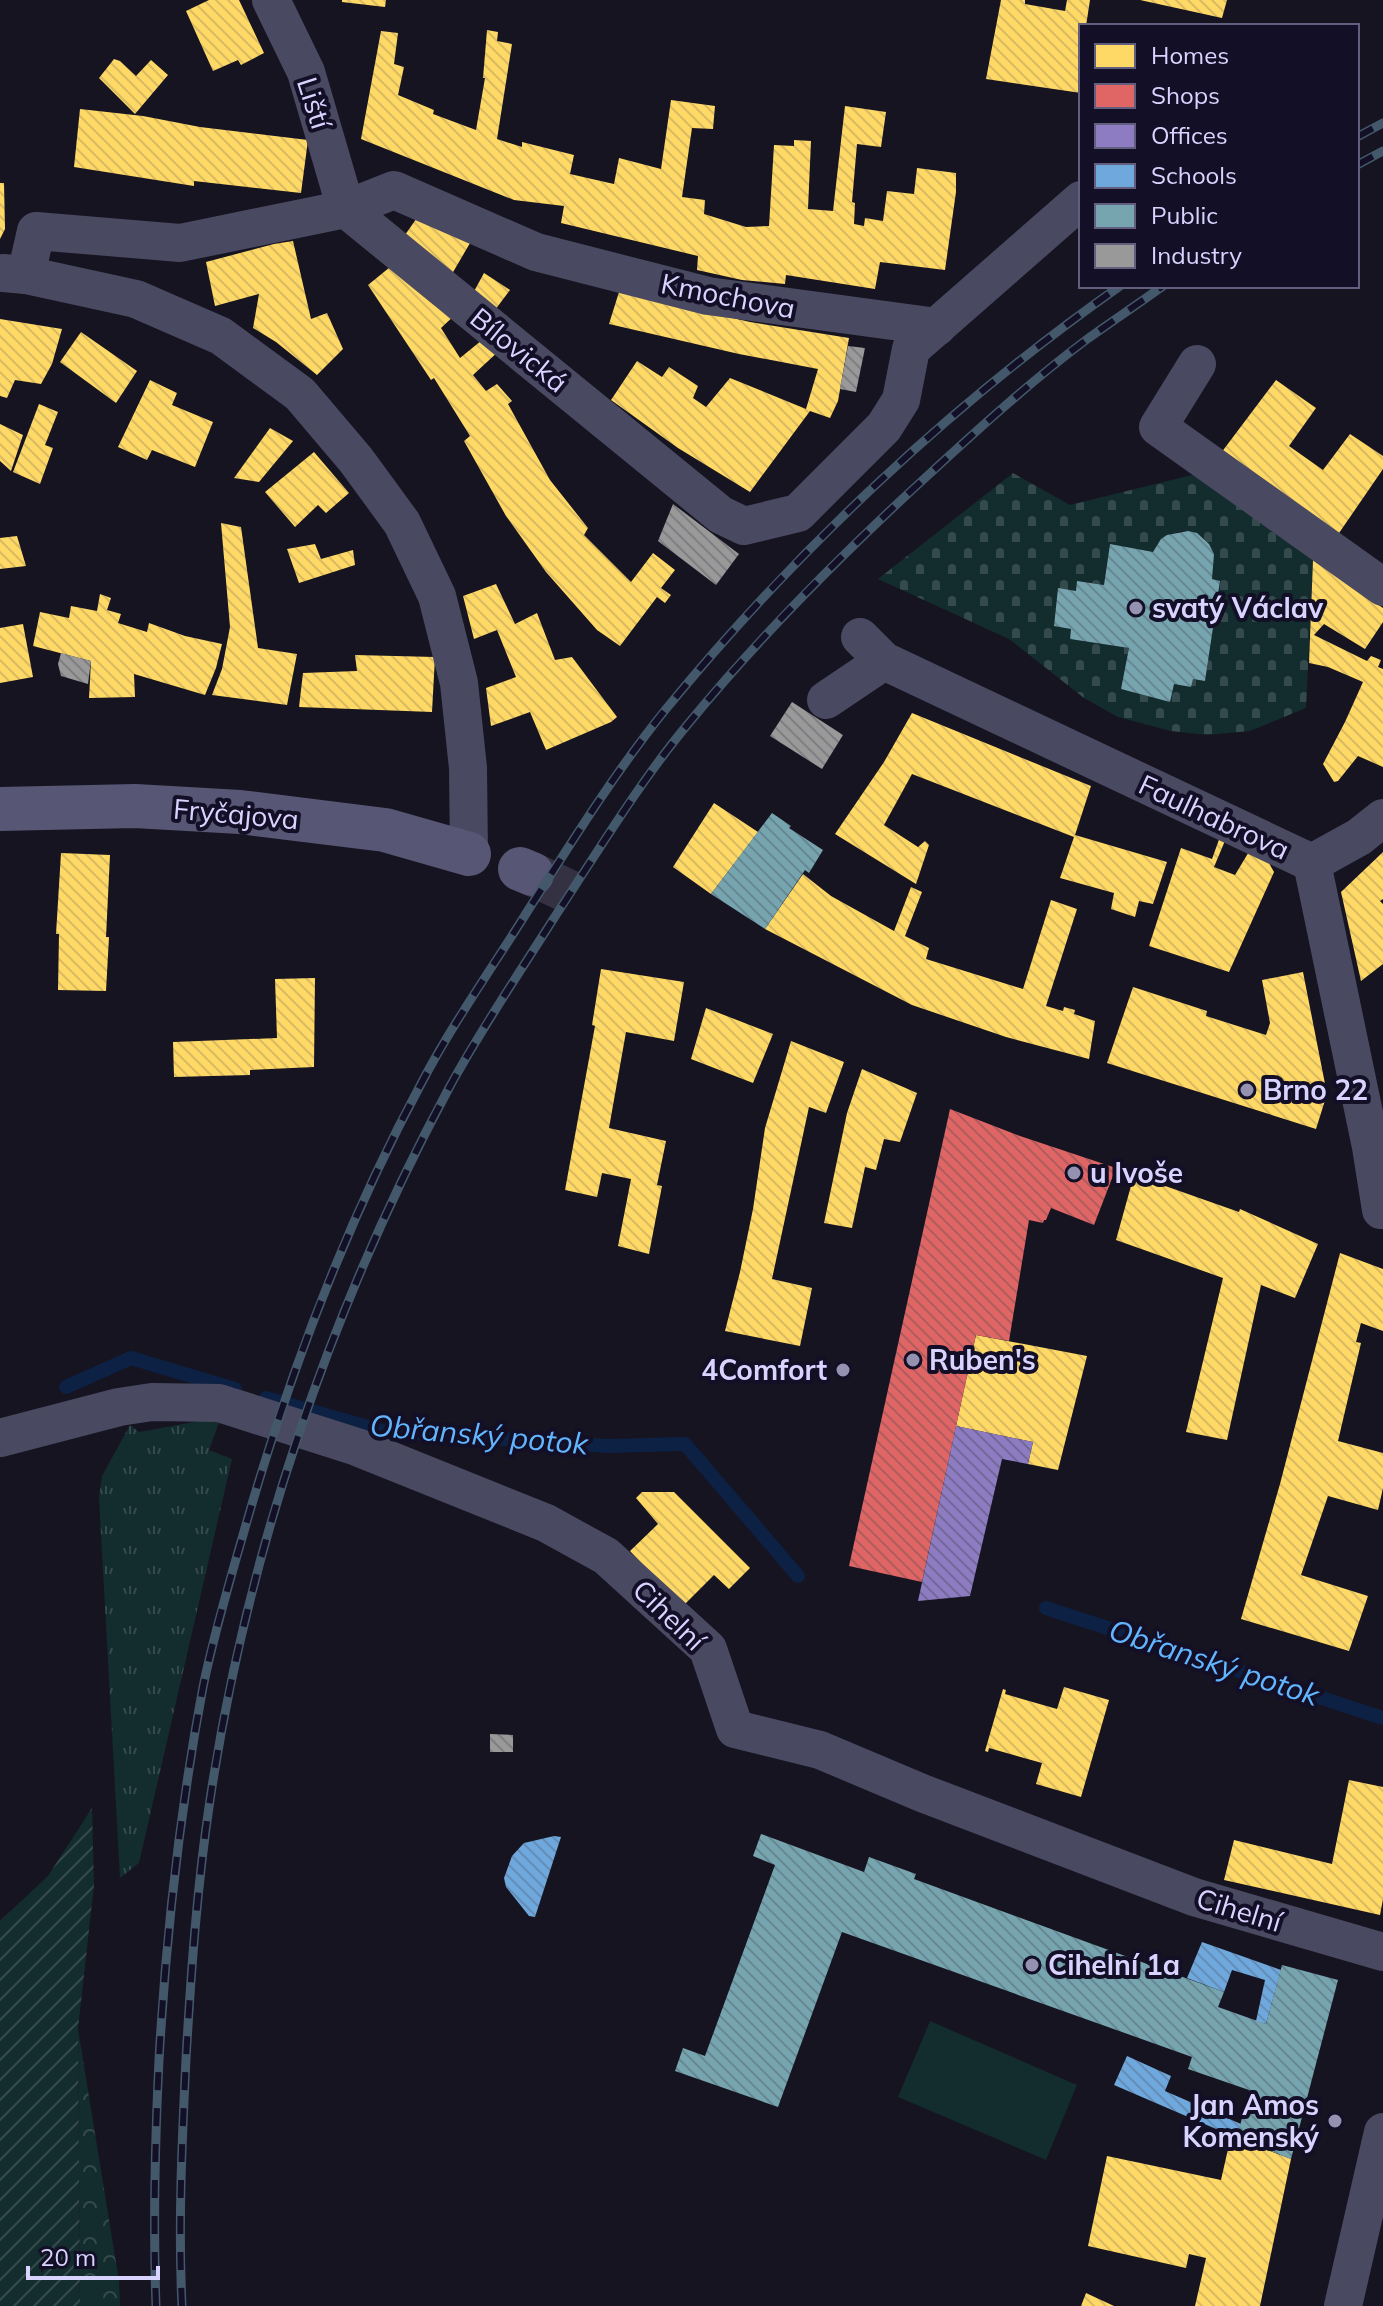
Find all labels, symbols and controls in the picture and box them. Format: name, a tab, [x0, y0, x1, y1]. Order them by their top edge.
legend	[1079, 24, 1359, 288]
text: Homes	[1151, 40, 1229, 70]
street label: Liští	[290, 73, 340, 134]
text: Shops	[1151, 80, 1220, 110]
text: Offices	[1151, 120, 1228, 150]
text: Schools	[1151, 160, 1237, 190]
text: Public	[1151, 200, 1218, 230]
text: Industry	[1151, 240, 1242, 270]
street label: Kmochova	[658, 265, 798, 326]
street label: Bílovická	[464, 300, 575, 399]
place label: svatý Václav	[1152, 590, 1324, 625]
marker: svatý Václav	[1127, 599, 1145, 617]
street label: Faulhabrova	[1133, 766, 1295, 867]
street label: Fryčajova	[172, 791, 300, 836]
place label: Brno 22	[1263, 1072, 1368, 1107]
marker: Brno 22	[1238, 1081, 1256, 1099]
place label: u Ivoše	[1090, 1155, 1183, 1190]
marker: u Ivoše	[1065, 1164, 1083, 1182]
place label: Ruben's	[929, 1342, 1036, 1377]
marker: Ruben's	[904, 1351, 922, 1369]
place label: 4Comfort	[701, 1352, 827, 1387]
marker: 4Comfort	[834, 1361, 852, 1379]
water label: Obřanský potok	[368, 1406, 591, 1463]
street label: Cihelní	[626, 1572, 714, 1658]
water label: Obřanský potok	[1104, 1610, 1326, 1714]
street label: Cihelní	[1192, 1880, 1287, 1939]
place label: Cihelní 1a	[1048, 1947, 1180, 1982]
marker: Cihelní 1a	[1023, 1956, 1041, 1974]
place label: Jan Amos Komenský	[1183, 2087, 1320, 2154]
marker: Jan Amos Komenský	[1326, 2112, 1344, 2130]
scale bar	[28, 2230, 158, 2280]
text: 20 m	[40, 2242, 96, 2272]

